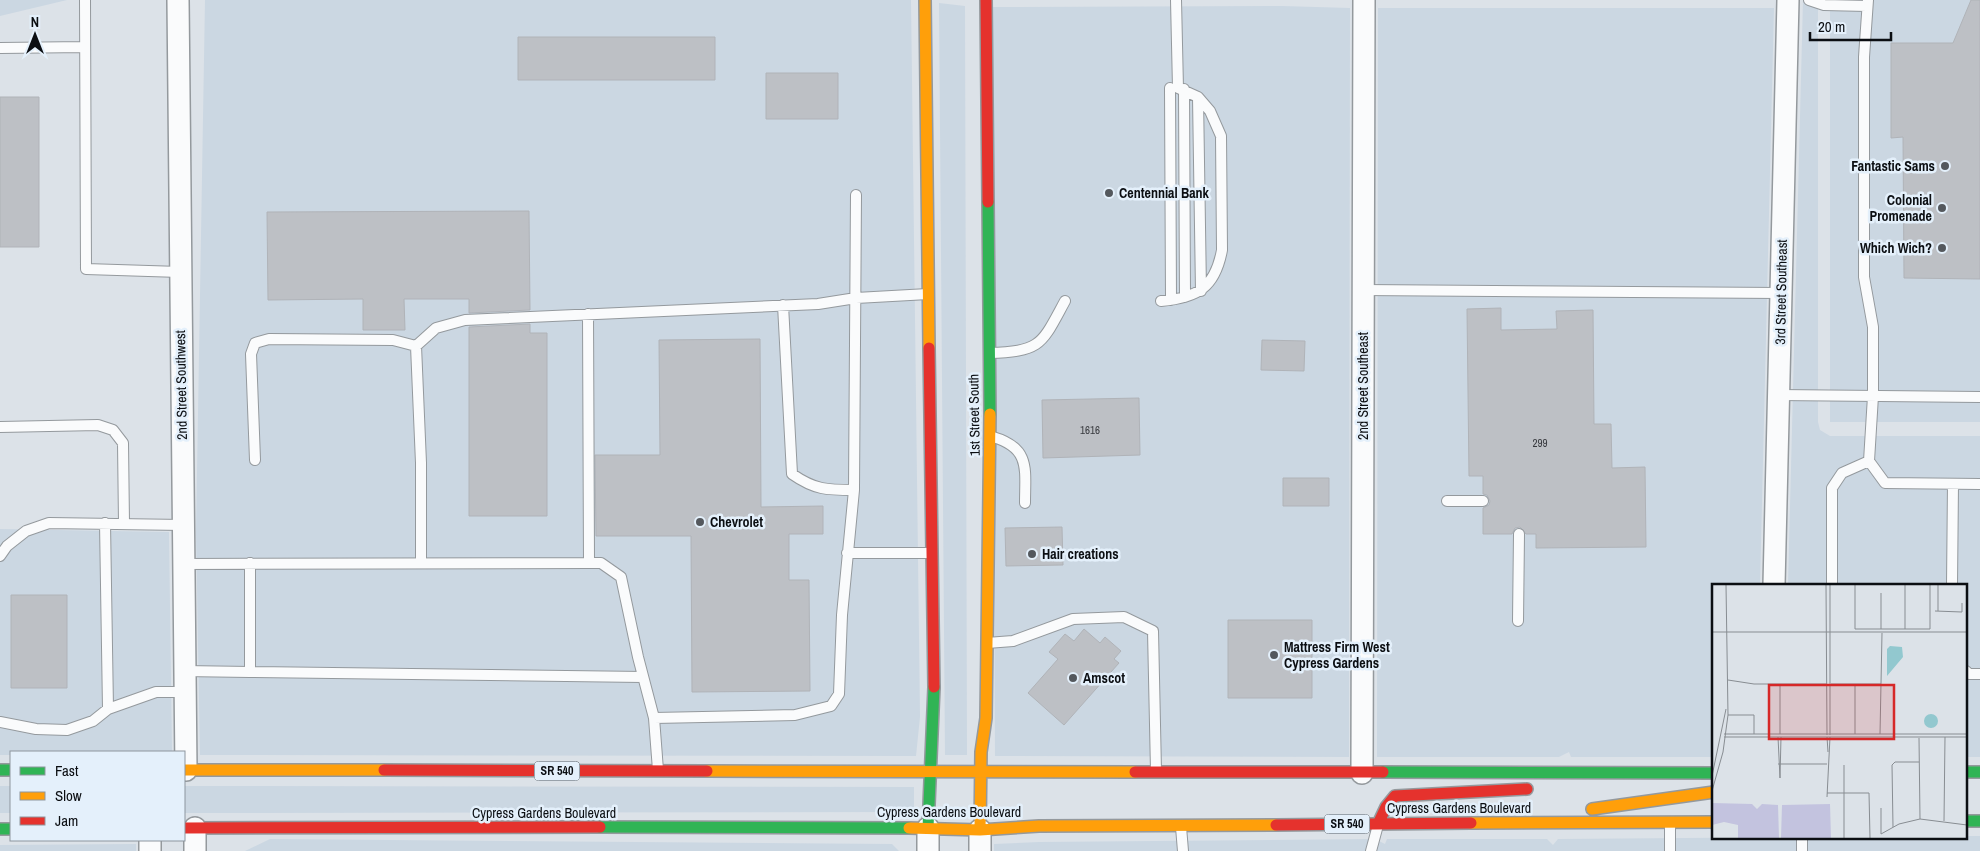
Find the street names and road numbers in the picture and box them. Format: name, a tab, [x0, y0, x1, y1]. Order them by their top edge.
street label: 3rd Street Southeast	[1771, 239, 1791, 345]
street label: 2nd Street Southwest	[171, 330, 191, 440]
street label: 2nd Street Southeast	[1354, 332, 1372, 440]
street label: 1st Street South	[964, 374, 984, 456]
road number: SR 540	[534, 761, 580, 780]
street label: Cypress Gardens Boulevard	[1387, 799, 1531, 817]
street label: Cypress Gardens Boulevard	[877, 803, 1021, 821]
street label: Cypress Gardens Boulevard	[472, 804, 616, 822]
road number: SR 540	[1324, 814, 1370, 834]

